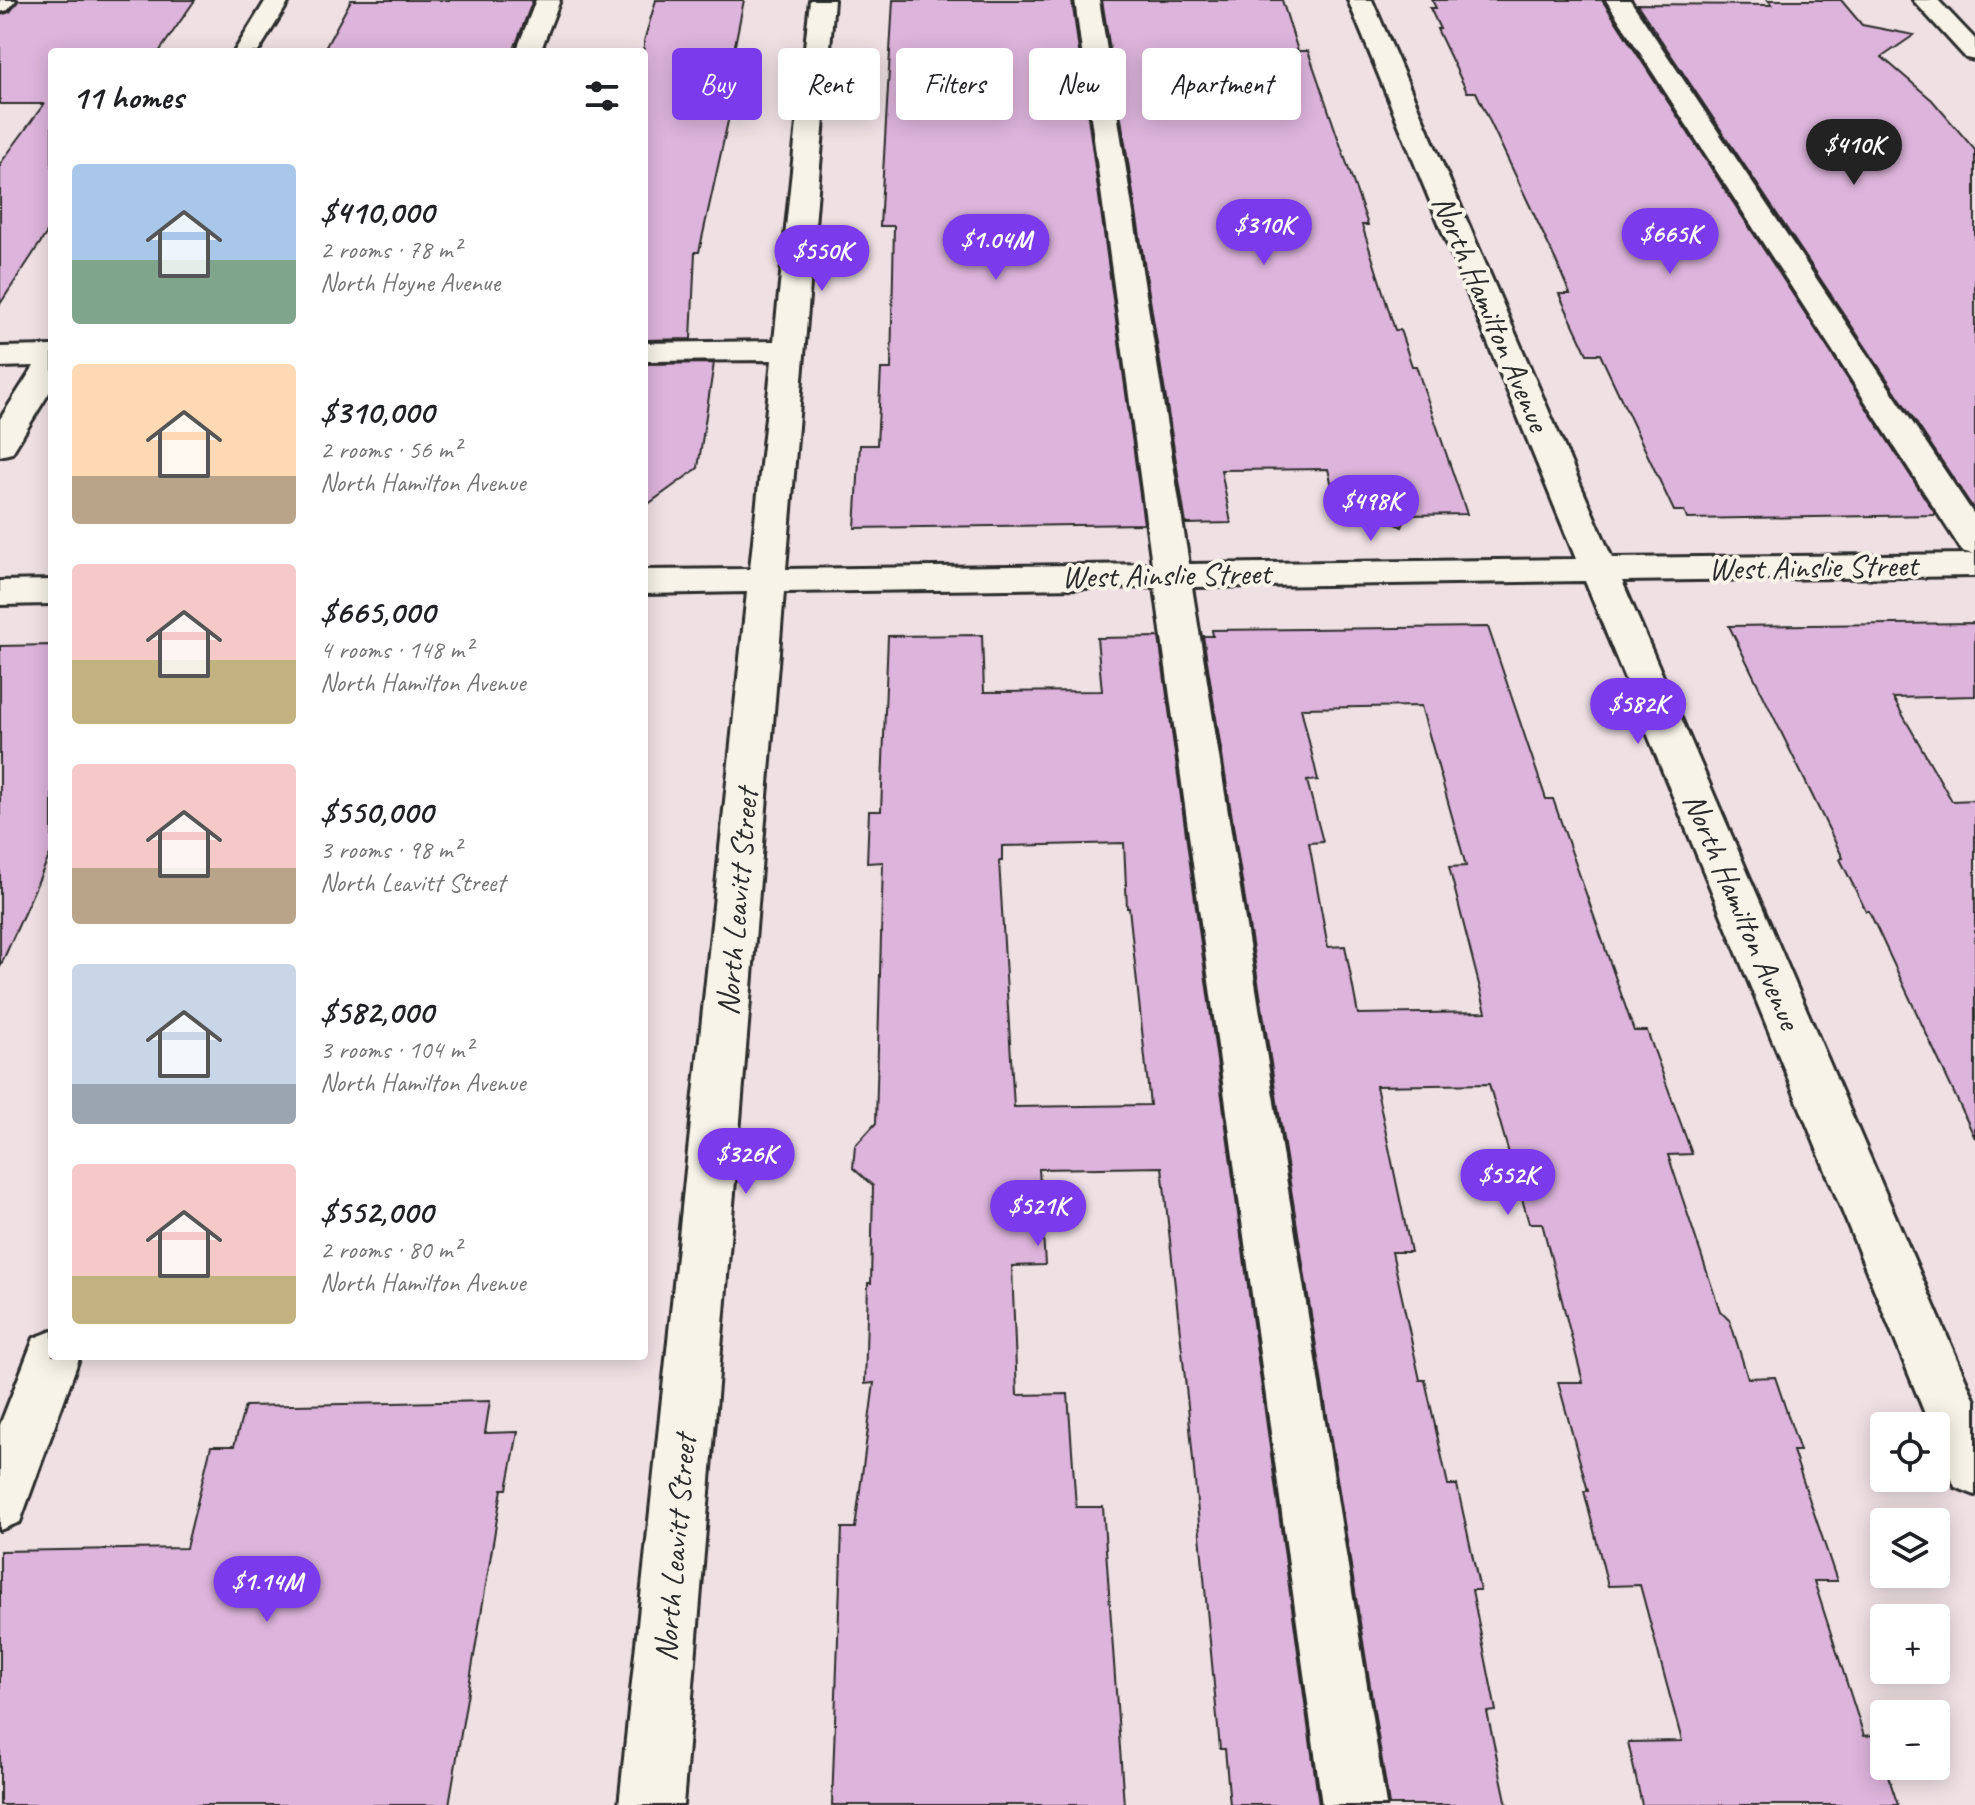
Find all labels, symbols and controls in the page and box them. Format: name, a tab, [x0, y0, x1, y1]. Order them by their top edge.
chip: Buy	[672, 48, 762, 120]
chip: Rent	[778, 48, 880, 120]
chip: Filters	[896, 48, 1013, 120]
chip: New	[1029, 48, 1126, 120]
chip: Apartment	[1142, 48, 1301, 120]
icon: filters	[580, 74, 624, 118]
text: 11 homes	[72, 75, 183, 118]
pin: $410K	[1798, 119, 1910, 187]
text: $410K	[1824, 128, 1884, 161]
street label: North Hamilton Avenue	[1423, 189, 1560, 440]
text: $410,000	[320, 190, 434, 233]
icon: home	[136, 196, 232, 292]
pin: $310K	[1208, 199, 1320, 267]
text: $310K	[1234, 208, 1294, 241]
pin: $665K	[1614, 208, 1726, 276]
pin: $1.04M	[931, 214, 1061, 282]
text: $665K	[1640, 217, 1700, 250]
text: $1.04M	[961, 223, 1031, 256]
pin: $550K	[766, 225, 878, 293]
text: 2 rooms · 78 m²	[320, 233, 461, 266]
text: $550K	[792, 234, 852, 267]
text: North Hoyne Avenue	[320, 266, 500, 299]
text: $310,000	[320, 390, 434, 433]
icon: home	[136, 396, 232, 492]
text: 2 rooms · 56 m²	[320, 433, 461, 466]
text: North Hamilton Avenue	[320, 466, 525, 499]
pin: $498K	[1315, 475, 1427, 543]
text: $498K	[1341, 484, 1401, 517]
street label: West Ainslie Street	[1708, 545, 1921, 589]
street label: West Ainslie Street	[1061, 553, 1274, 597]
text: $665,000	[320, 590, 435, 633]
icon: home	[136, 596, 232, 692]
text: 4 rooms · 148 m²	[320, 633, 472, 666]
text: North Hamilton Avenue	[320, 666, 525, 699]
pin: $582K	[1582, 678, 1694, 746]
text: $582K	[1608, 687, 1668, 720]
street label: North Leavitt Street	[707, 783, 768, 1017]
street label: North Hamilton Avenue	[1674, 787, 1811, 1038]
text: $550,000	[320, 790, 433, 833]
icon: home	[136, 796, 232, 892]
text: 3 rooms · 98 m²	[320, 833, 461, 866]
text: North Leavitt Street	[320, 866, 505, 899]
text: $582,000	[320, 990, 433, 1033]
icon: home	[136, 996, 232, 1092]
text: 3 rooms · 104 m²	[320, 1033, 472, 1066]
text: North Hamilton Avenue	[320, 1066, 525, 1099]
pin: $326K	[690, 1128, 802, 1196]
text: $326K	[716, 1137, 776, 1170]
pin: $552K	[1452, 1149, 1564, 1217]
text: $552K	[1478, 1158, 1538, 1191]
pin: $521K	[982, 1180, 1094, 1248]
text: $521K	[1008, 1189, 1068, 1222]
text: $552,000	[320, 1190, 433, 1233]
icon: home	[136, 1196, 232, 1292]
text: 2 rooms · 80 m²	[320, 1233, 461, 1266]
text: North Hamilton Avenue	[320, 1266, 525, 1299]
map controls	[1870, 1412, 1950, 1780]
button: locate	[1870, 1412, 1950, 1492]
street label: North Leavitt Street	[645, 1429, 706, 1663]
button: layers	[1870, 1508, 1950, 1588]
pin: $1.14M	[202, 1556, 332, 1624]
text: $1.14M	[232, 1565, 302, 1598]
button: +	[1870, 1604, 1950, 1684]
button: −	[1870, 1700, 1950, 1780]

